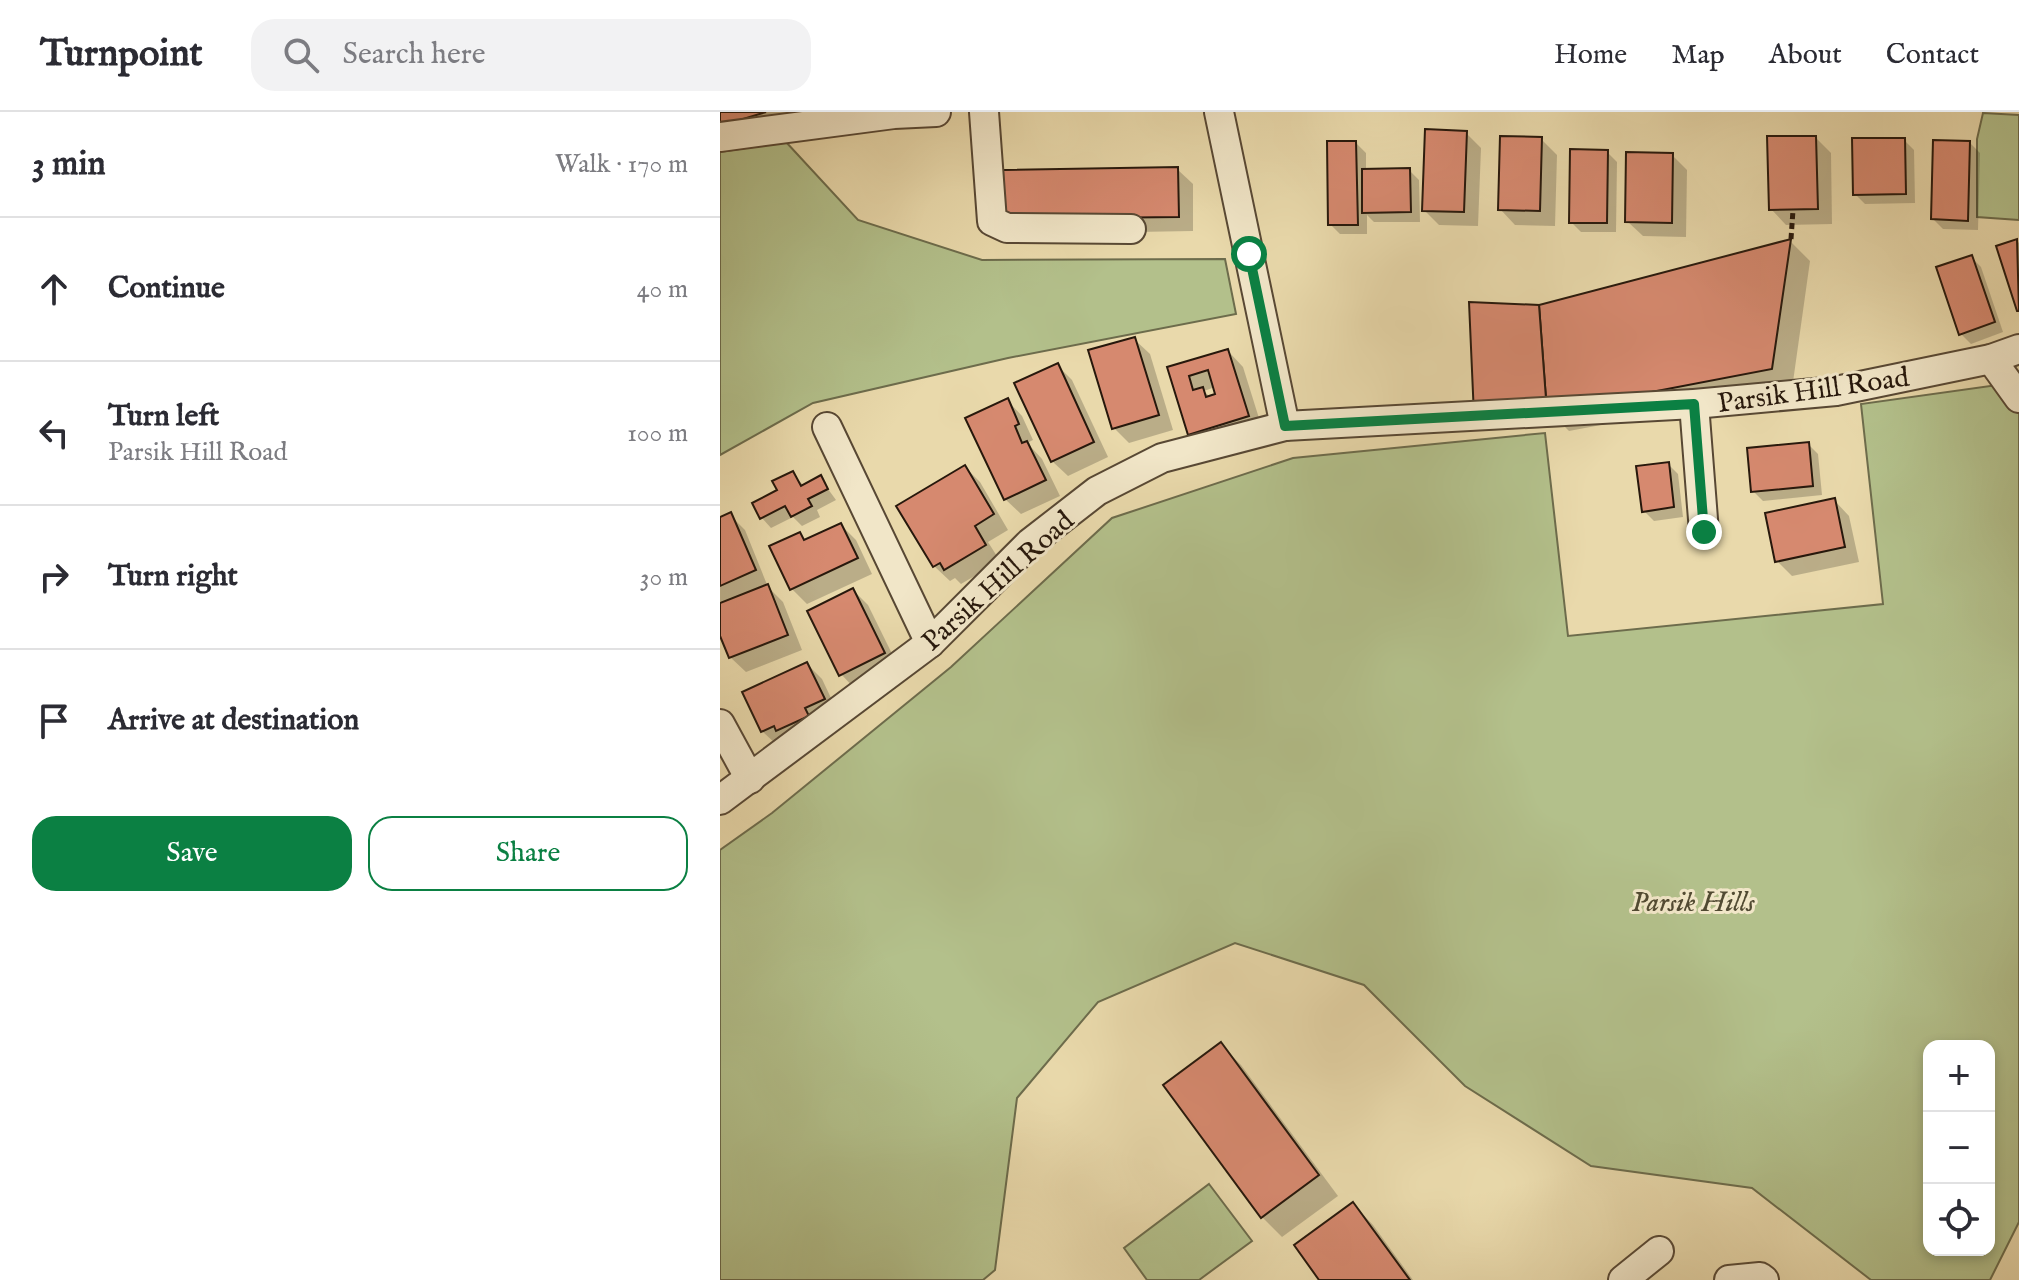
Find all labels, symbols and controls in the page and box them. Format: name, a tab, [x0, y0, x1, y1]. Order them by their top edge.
search box	[251, 19, 811, 91]
text: Turnpoint	[40, 31, 203, 79]
icon: search	[279, 33, 323, 77]
text: Search here	[343, 36, 486, 74]
text: Home	[1554, 38, 1627, 73]
text: Map	[1671, 38, 1725, 73]
text: About	[1769, 38, 1842, 73]
text: Contact	[1886, 38, 1979, 73]
text: 3 min	[32, 143, 106, 186]
text: Walk · 170 m	[555, 148, 688, 181]
route start	[1231, 236, 1267, 272]
icon: ahead	[32, 267, 76, 311]
text: Continue	[108, 270, 225, 308]
text: 40 m	[637, 273, 688, 306]
street label: Parsik Hill Road	[1715, 361, 1911, 422]
text: Turn left	[108, 398, 219, 436]
icon: left	[32, 411, 76, 455]
text: 100 m	[627, 417, 688, 450]
text: Parsik Hill Road	[108, 436, 287, 469]
street label: Parsik Hill Road	[915, 504, 1082, 659]
route end	[1686, 514, 1722, 550]
icon: right	[32, 555, 76, 599]
text: Turn right	[108, 558, 238, 596]
text: 30 m	[640, 561, 688, 594]
icon: arrive	[32, 699, 76, 743]
text: Arrive at destination	[108, 702, 359, 740]
button: Save	[32, 816, 352, 891]
button: Share	[368, 816, 688, 891]
park label: Parsik Hills	[1631, 886, 1756, 921]
map controls	[1923, 1040, 1995, 1256]
button: +	[1923, 1040, 1995, 1112]
button: −	[1923, 1112, 1995, 1184]
button: locate	[1923, 1184, 1995, 1256]

